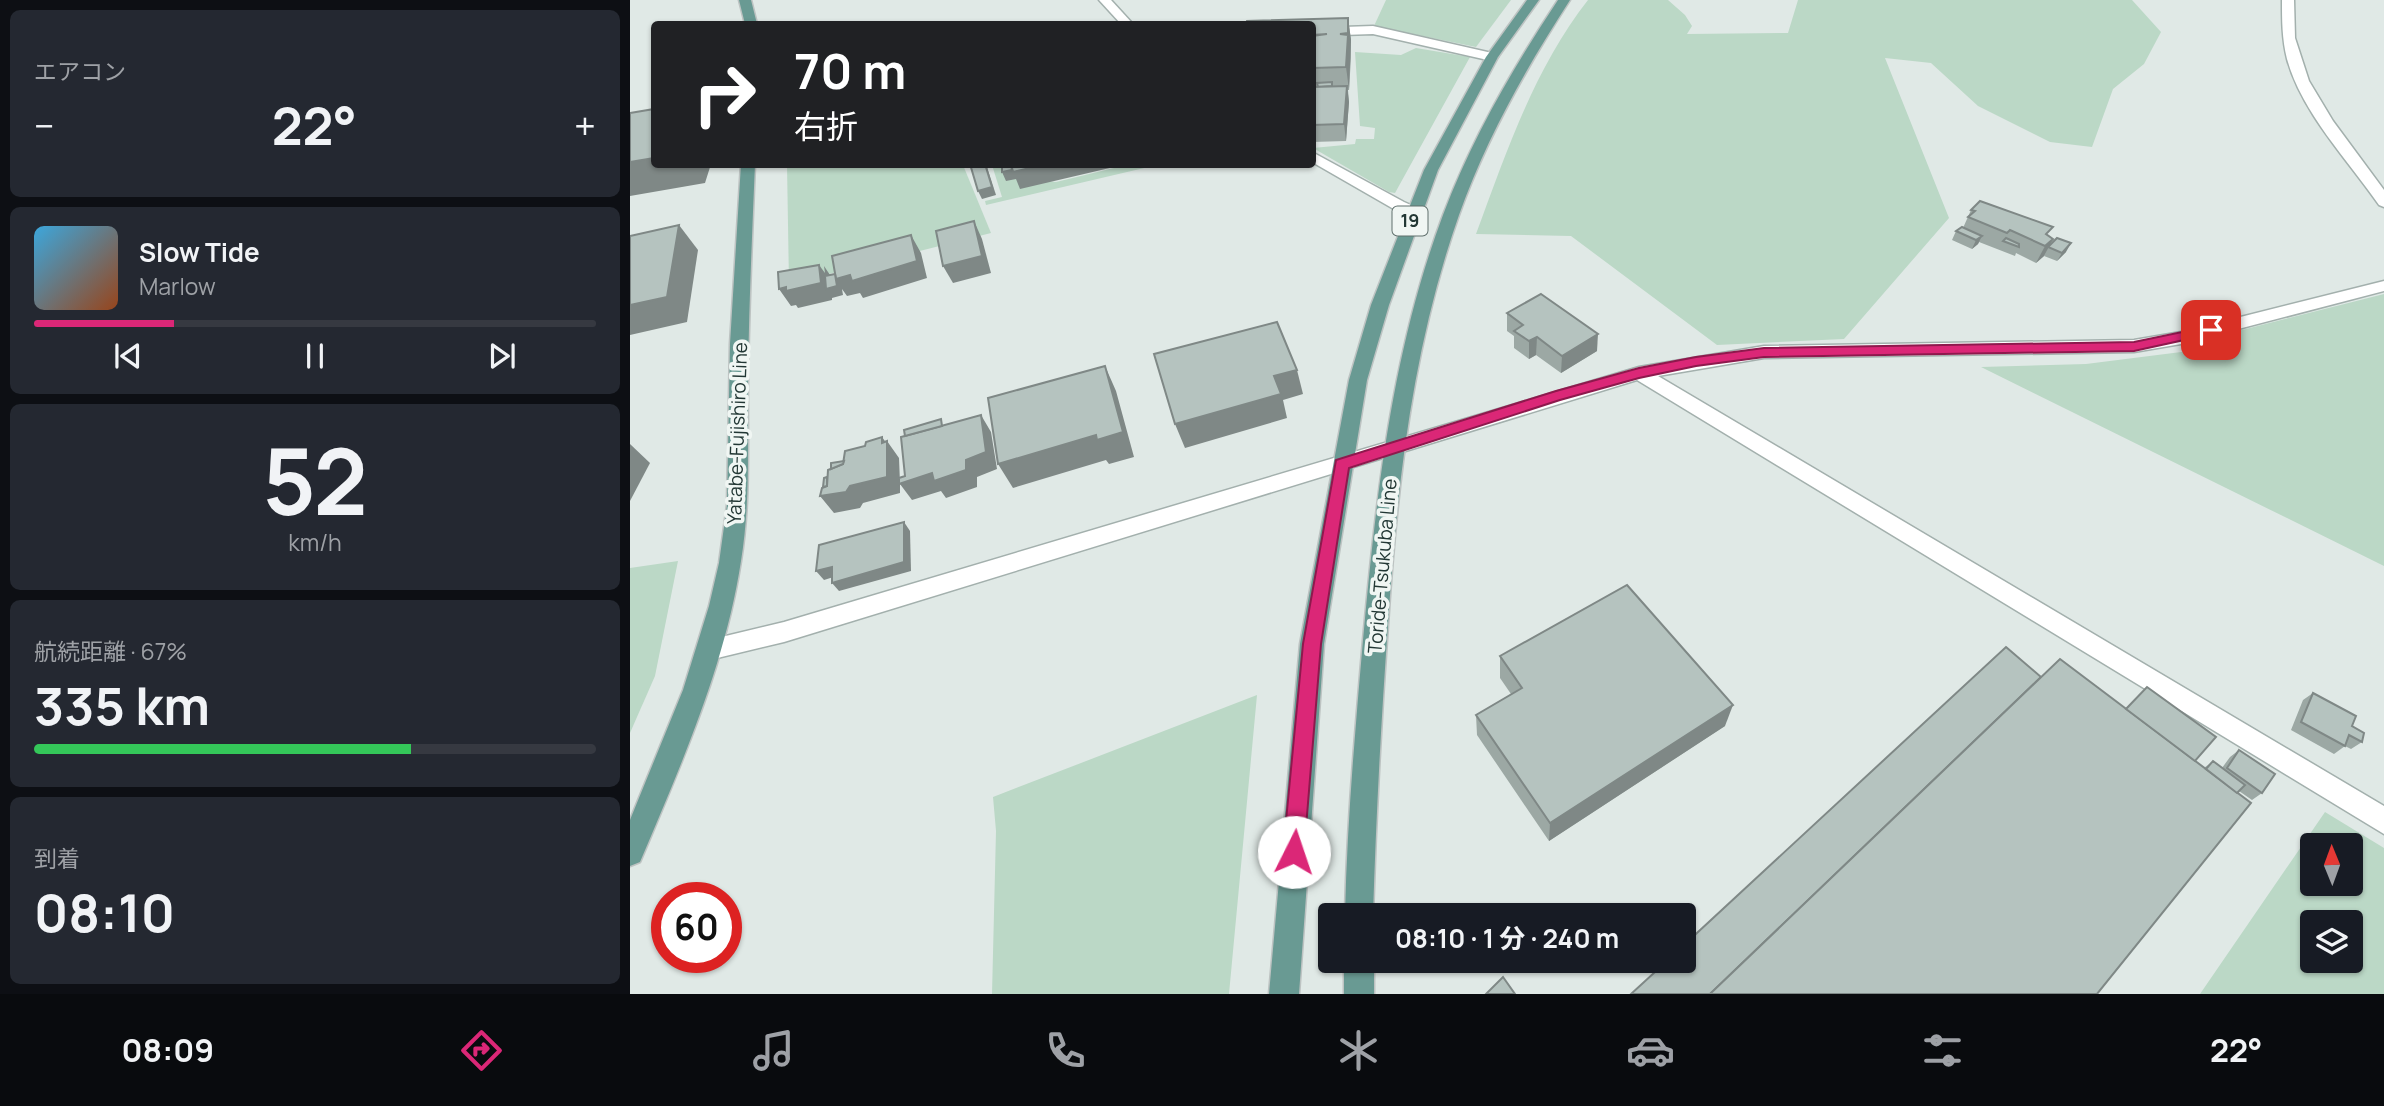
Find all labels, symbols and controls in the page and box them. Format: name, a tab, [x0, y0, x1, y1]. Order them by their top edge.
text: 70 m	[794, 37, 906, 104]
icon: right	[679, 49, 770, 140]
text: エアコン	[34, 55, 126, 87]
text: 22°	[272, 90, 357, 161]
text: −	[34, 99, 55, 151]
text: +	[574, 99, 596, 151]
text: 右折	[794, 104, 858, 148]
road number: 19	[1392, 206, 1428, 236]
text: Slow Tide	[139, 234, 260, 270]
text: Marlow	[139, 270, 216, 302]
pin	[2181, 300, 2241, 360]
icon: arrive	[2192, 311, 2230, 349]
icon: previous	[109, 337, 147, 375]
icon: pause	[296, 337, 334, 375]
icon: next	[483, 337, 521, 375]
street label: Yatabe-Fujishiro Line	[721, 342, 753, 524]
text: 52	[262, 418, 368, 542]
street label: Toride-Tsukuba Line	[1361, 477, 1403, 655]
text: km/h	[288, 526, 342, 558]
text: 航続距離 · 67%	[34, 635, 187, 667]
text: 335 km	[34, 670, 210, 741]
position arrow	[1257, 815, 1331, 889]
north arrow	[2300, 833, 2362, 896]
map controls	[2300, 833, 2363, 973]
text: 到着	[34, 842, 80, 874]
text: 08:10	[34, 877, 175, 948]
speed limit sign: 60	[651, 882, 742, 973]
button: layers	[2300, 910, 2363, 973]
text: 08:10 · 1 分 · 240 m	[1395, 920, 1619, 956]
icon: directions	[457, 1026, 506, 1075]
icon: music	[749, 1026, 798, 1075]
icon: phone	[1041, 1026, 1090, 1075]
icon: climate	[1334, 1026, 1383, 1075]
icon: car	[1626, 1026, 1675, 1075]
icon: filters	[1918, 1026, 1967, 1075]
text: 08:09	[122, 1028, 214, 1072]
text: 22°	[2210, 1028, 2262, 1072]

